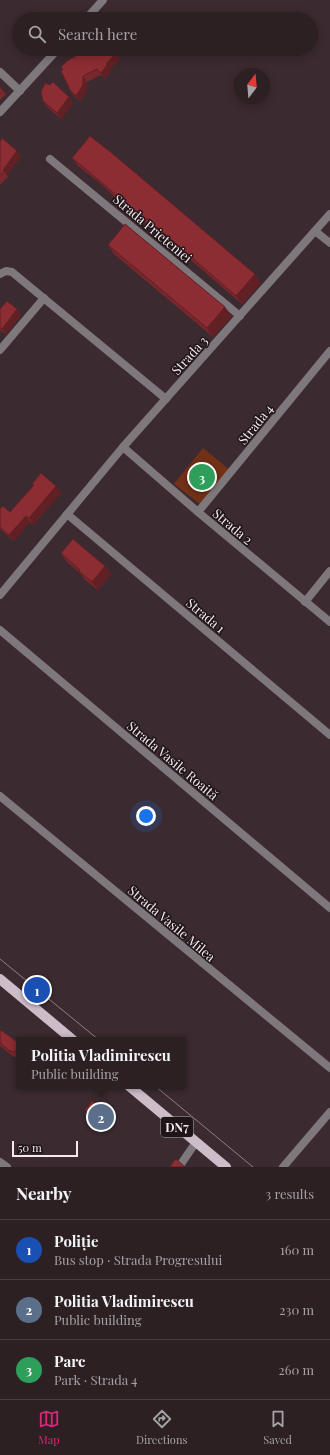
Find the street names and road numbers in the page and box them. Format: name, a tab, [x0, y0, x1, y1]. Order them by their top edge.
street label: Strada Prieteniei	[110, 190, 196, 266]
street label: Strada 3	[167, 332, 211, 378]
street label: Strada 4	[234, 400, 276, 448]
street label: Strada 2	[209, 504, 257, 548]
street label: Strada 1	[183, 594, 229, 636]
street label: Strada Vasile Roaită	[124, 717, 223, 804]
street label: Strada Vasile Milea	[125, 881, 220, 965]
road number: DN7	[161, 1117, 193, 1137]

